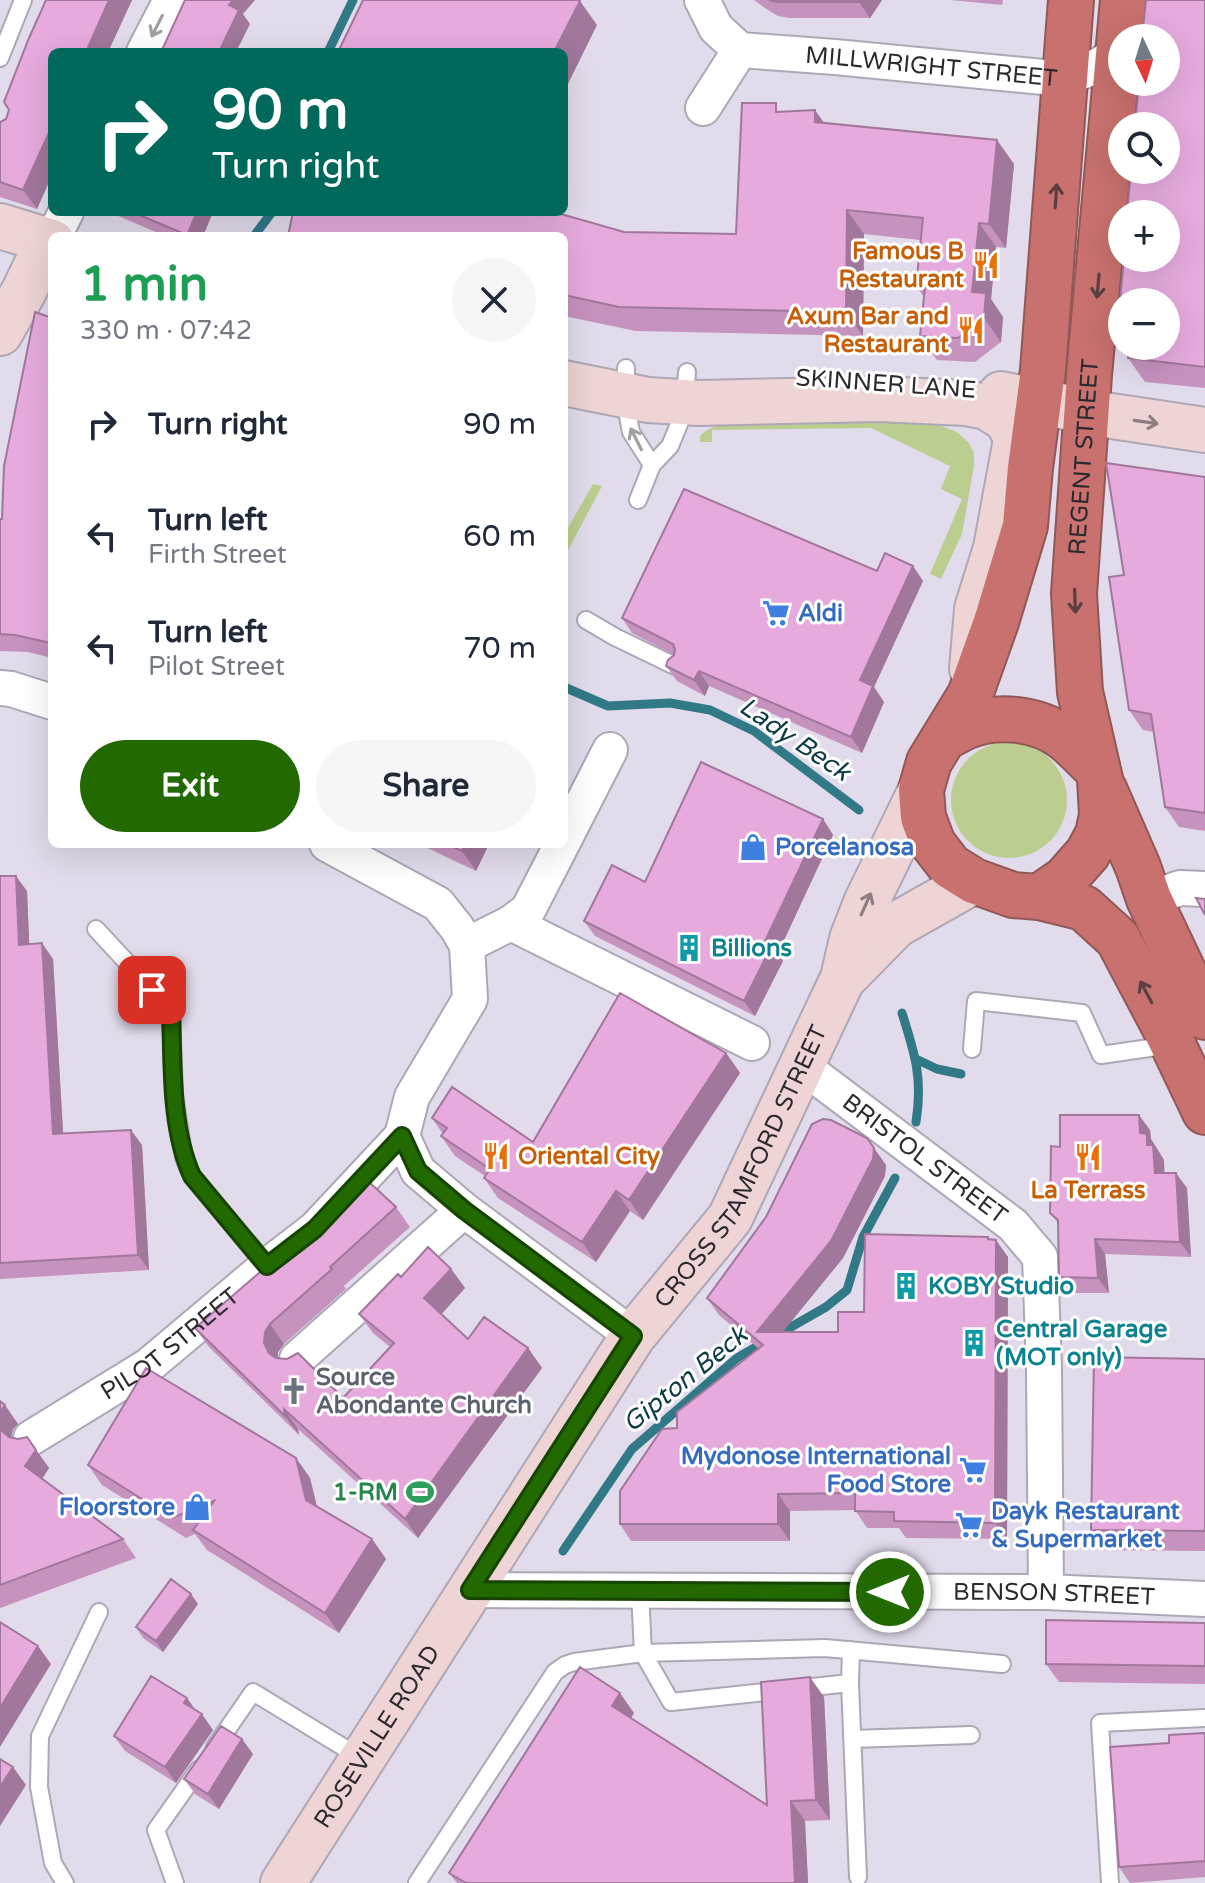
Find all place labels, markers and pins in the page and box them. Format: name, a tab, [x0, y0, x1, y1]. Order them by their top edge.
place label: Famous B Restaurant	[839, 237, 965, 294]
restaurant icon: Famous B Restaurant	[971, 250, 1001, 280]
place label: Axum Bar and Restaurant	[786, 302, 950, 359]
restaurant icon: Axum Bar and Restaurant	[956, 315, 986, 345]
supermarket icon: Aldi	[761, 598, 791, 628]
place label: Aldi	[798, 599, 843, 628]
shop icon: Porcelanosa	[738, 832, 768, 862]
place label: Porcelanosa	[775, 833, 914, 862]
building icon: Billions	[674, 933, 704, 963]
place label: Billions	[711, 934, 792, 963]
pin	[118, 956, 186, 1024]
restaurant icon: Oriental City	[481, 1141, 511, 1171]
place label: Oriental City	[518, 1142, 660, 1171]
restaurant icon: La Terrass	[1073, 1142, 1103, 1172]
place label: La Terrass	[1030, 1176, 1146, 1205]
building icon: KOBY Studio	[891, 1271, 921, 1301]
place label: KOBY Studio	[928, 1272, 1074, 1301]
place label: Central Garage (MOT only)	[996, 1315, 1168, 1372]
building icon: Central Garage (MOT only)	[959, 1328, 989, 1358]
place label: Source Abondante Church	[316, 1363, 532, 1420]
church icon: Source Abondante Church	[279, 1376, 309, 1406]
place label: Mydonose International Food Store	[681, 1442, 951, 1499]
supermarket icon: Mydonose International Food Store	[958, 1455, 988, 1485]
sports icon: 1-RM	[405, 1477, 435, 1507]
place label: 1-RM	[333, 1478, 398, 1507]
shop icon: Floorstore	[182, 1492, 212, 1522]
place label: Floorstore	[59, 1493, 175, 1522]
place label: Dayk Restaurant & Supermarket	[991, 1497, 1181, 1554]
supermarket icon: Dayk Restaurant & Supermarket	[954, 1510, 984, 1540]

